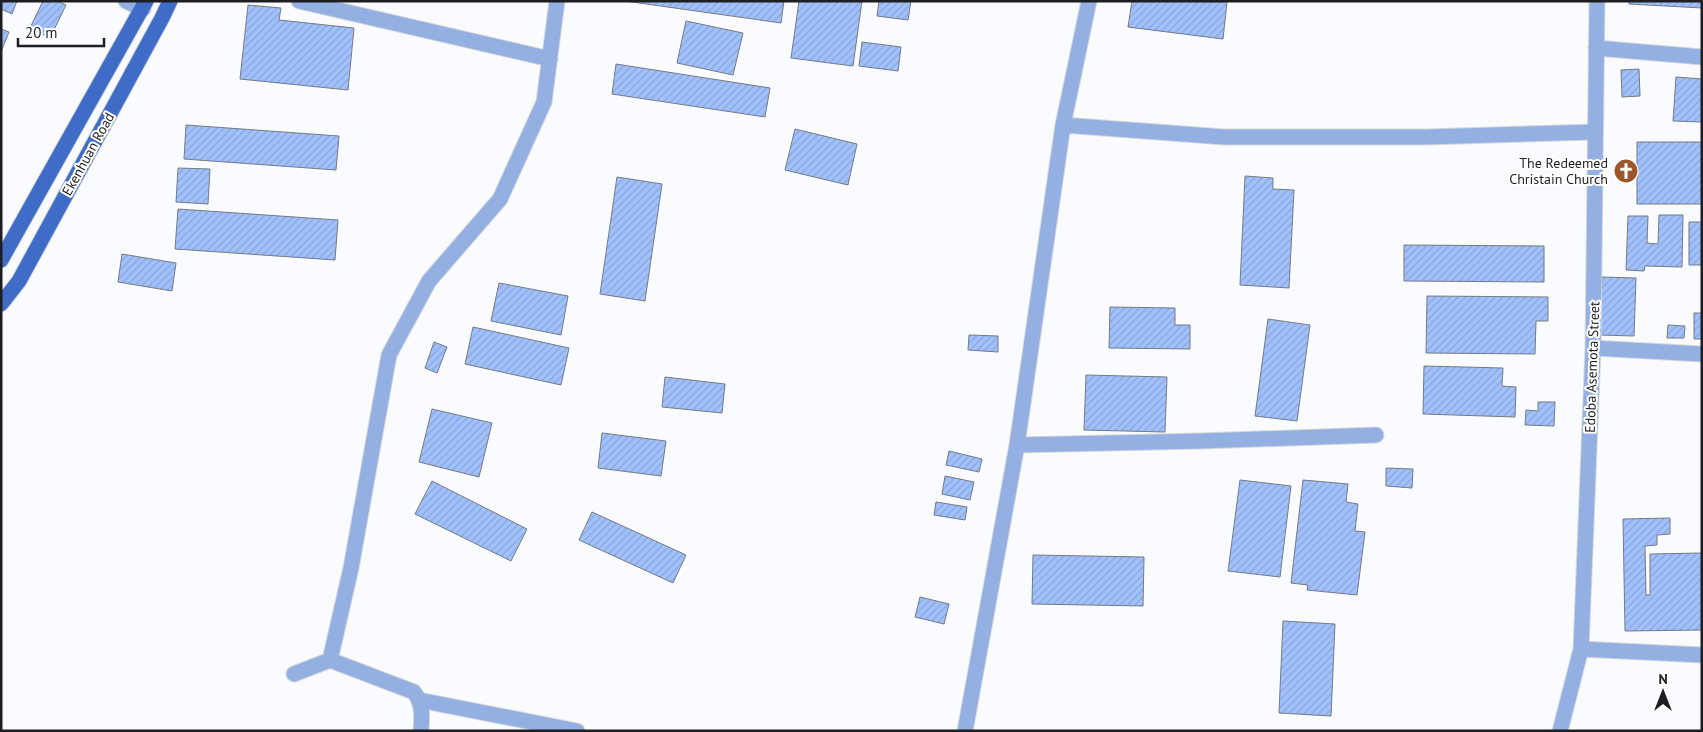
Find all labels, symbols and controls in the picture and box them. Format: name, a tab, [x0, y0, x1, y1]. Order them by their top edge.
scale bar	[18, 15, 104, 47]
text: 20 m	[25, 23, 58, 42]
street label: Ekenhuan Road	[58, 109, 118, 199]
place label: The Redeemed Christain Church	[1509, 154, 1608, 188]
church icon: The Redeemed Christain Church	[1613, 158, 1639, 184]
street label: Edoba Asemota Street	[1581, 301, 1603, 433]
north arrow	[1638, 667, 1688, 717]
text: N	[1658, 670, 1668, 688]

